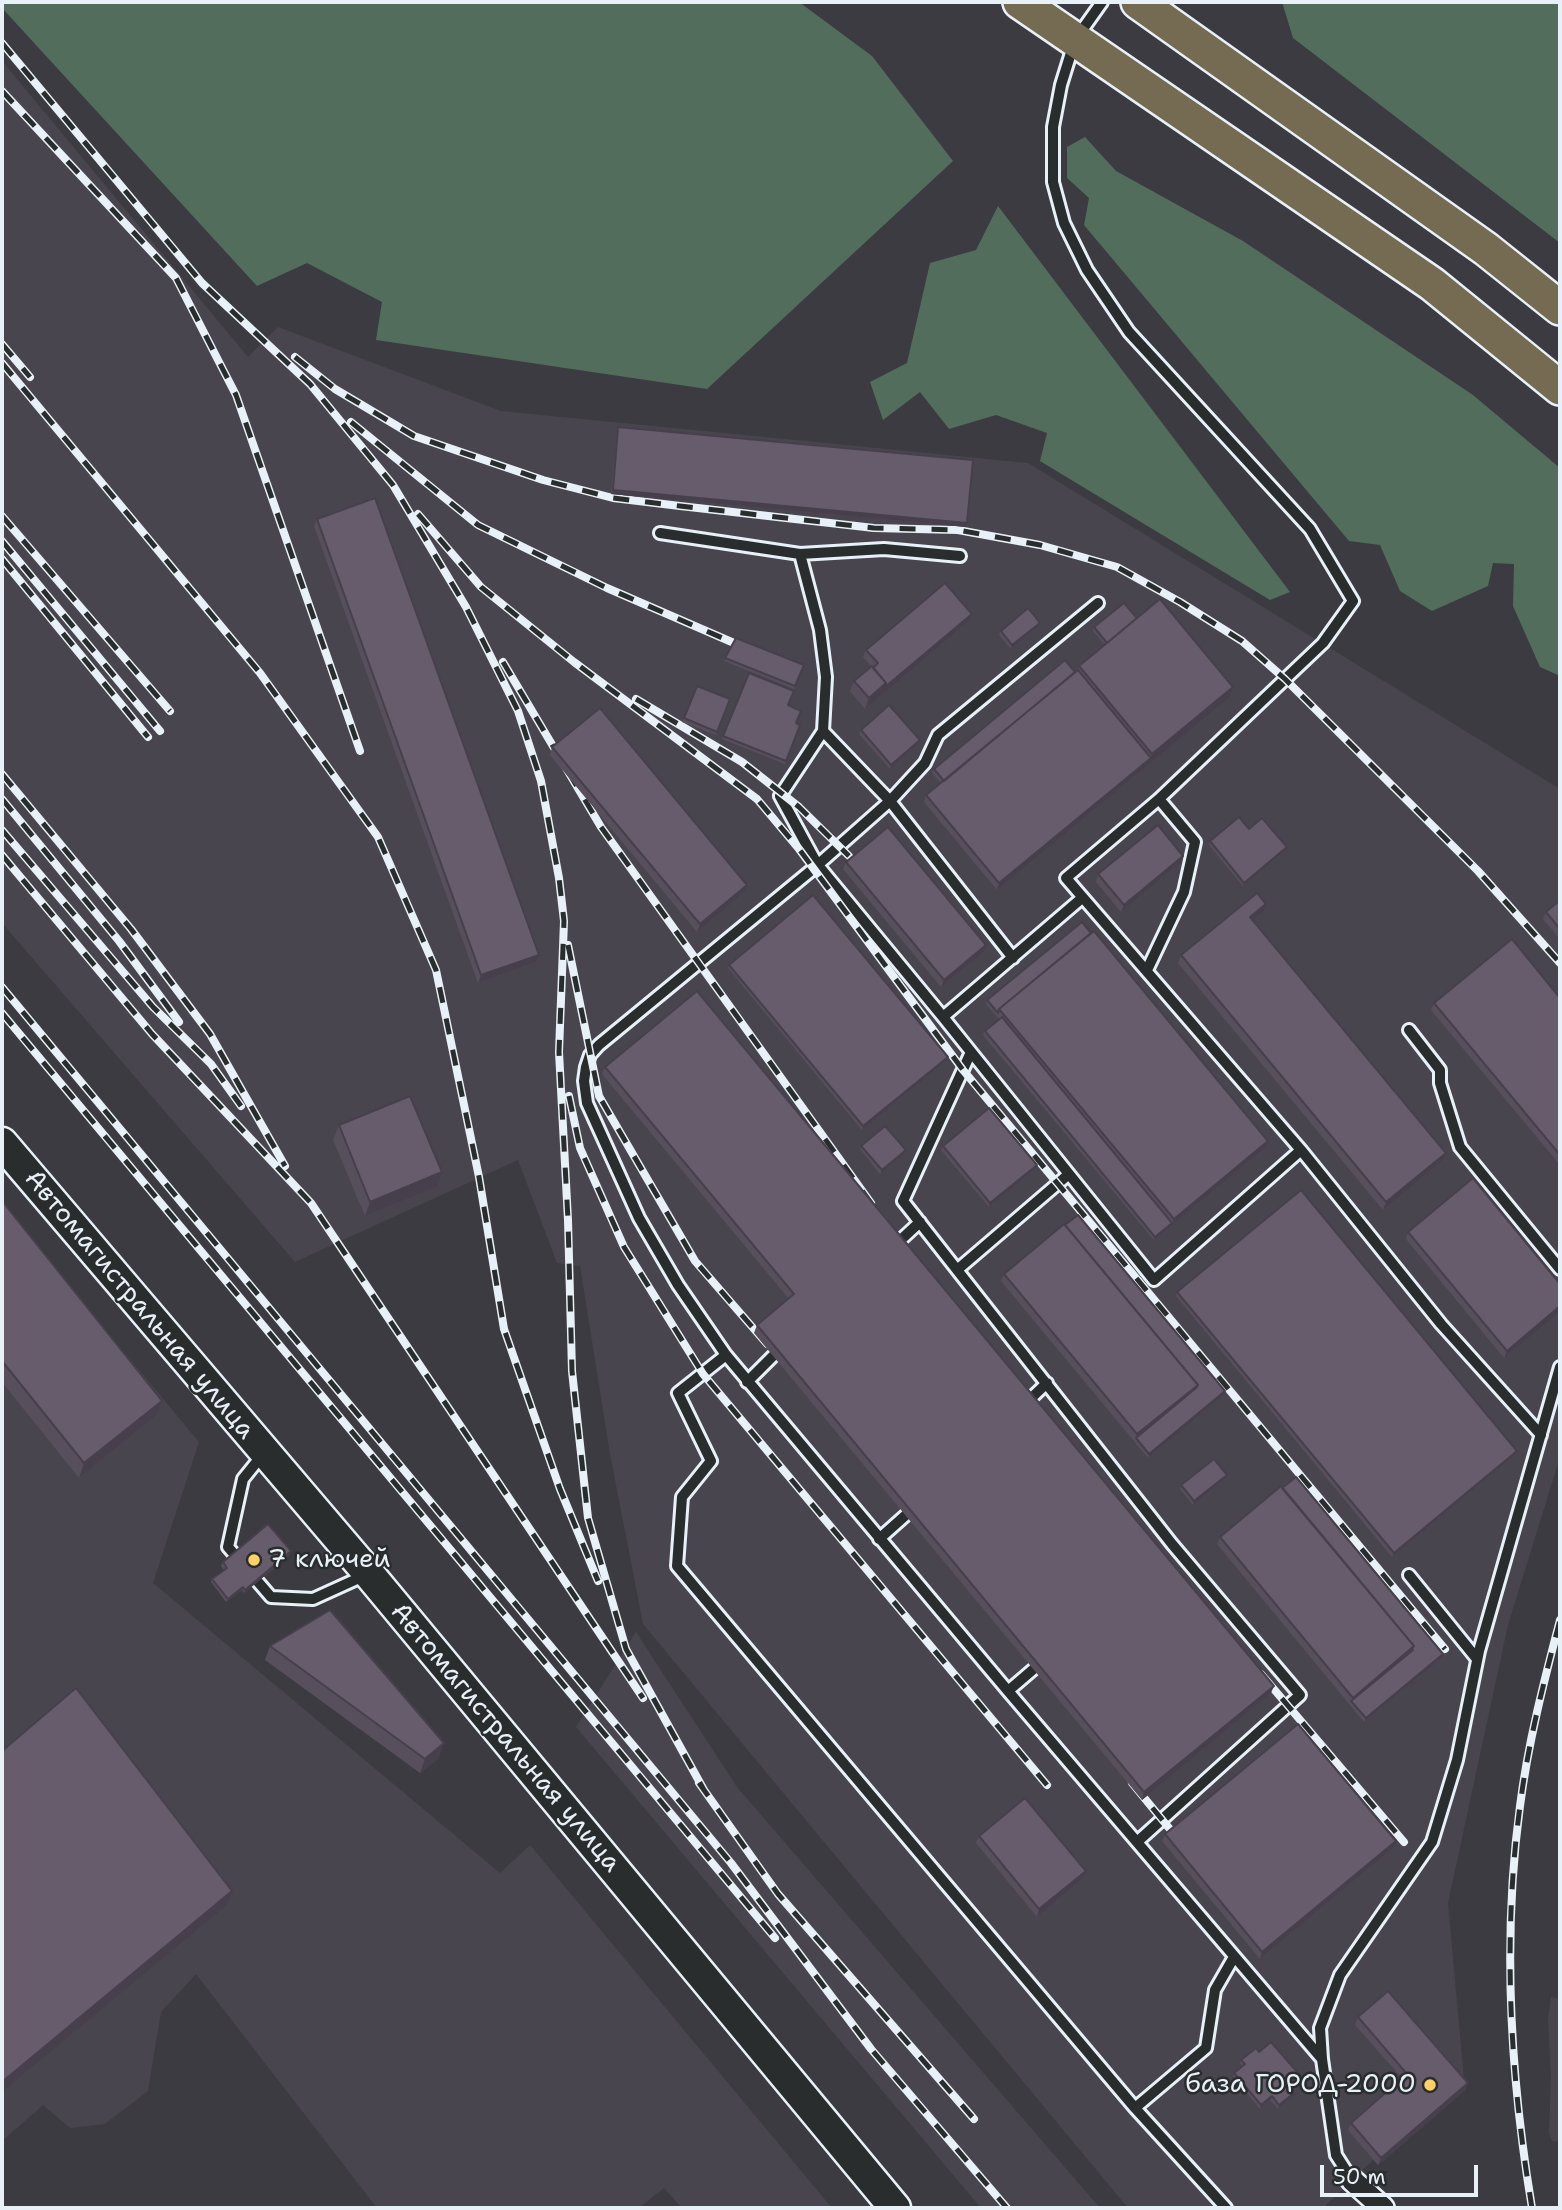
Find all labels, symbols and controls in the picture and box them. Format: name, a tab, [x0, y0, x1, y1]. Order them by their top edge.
street label: Автомагистральная улица	[17, 1164, 261, 1446]
place label: 7 ключей	[268, 1544, 390, 1576]
marker: 7 ключей	[246, 1552, 262, 1568]
street label: Автомагистральная улица	[383, 1597, 627, 1879]
place label: база ГОРОД-2000	[1185, 2069, 1416, 2101]
marker: база ГОРОД-2000	[1422, 2077, 1438, 2093]
scale bar	[1324, 2150, 1482, 2194]
text: 50 m	[1333, 2163, 1386, 2191]

